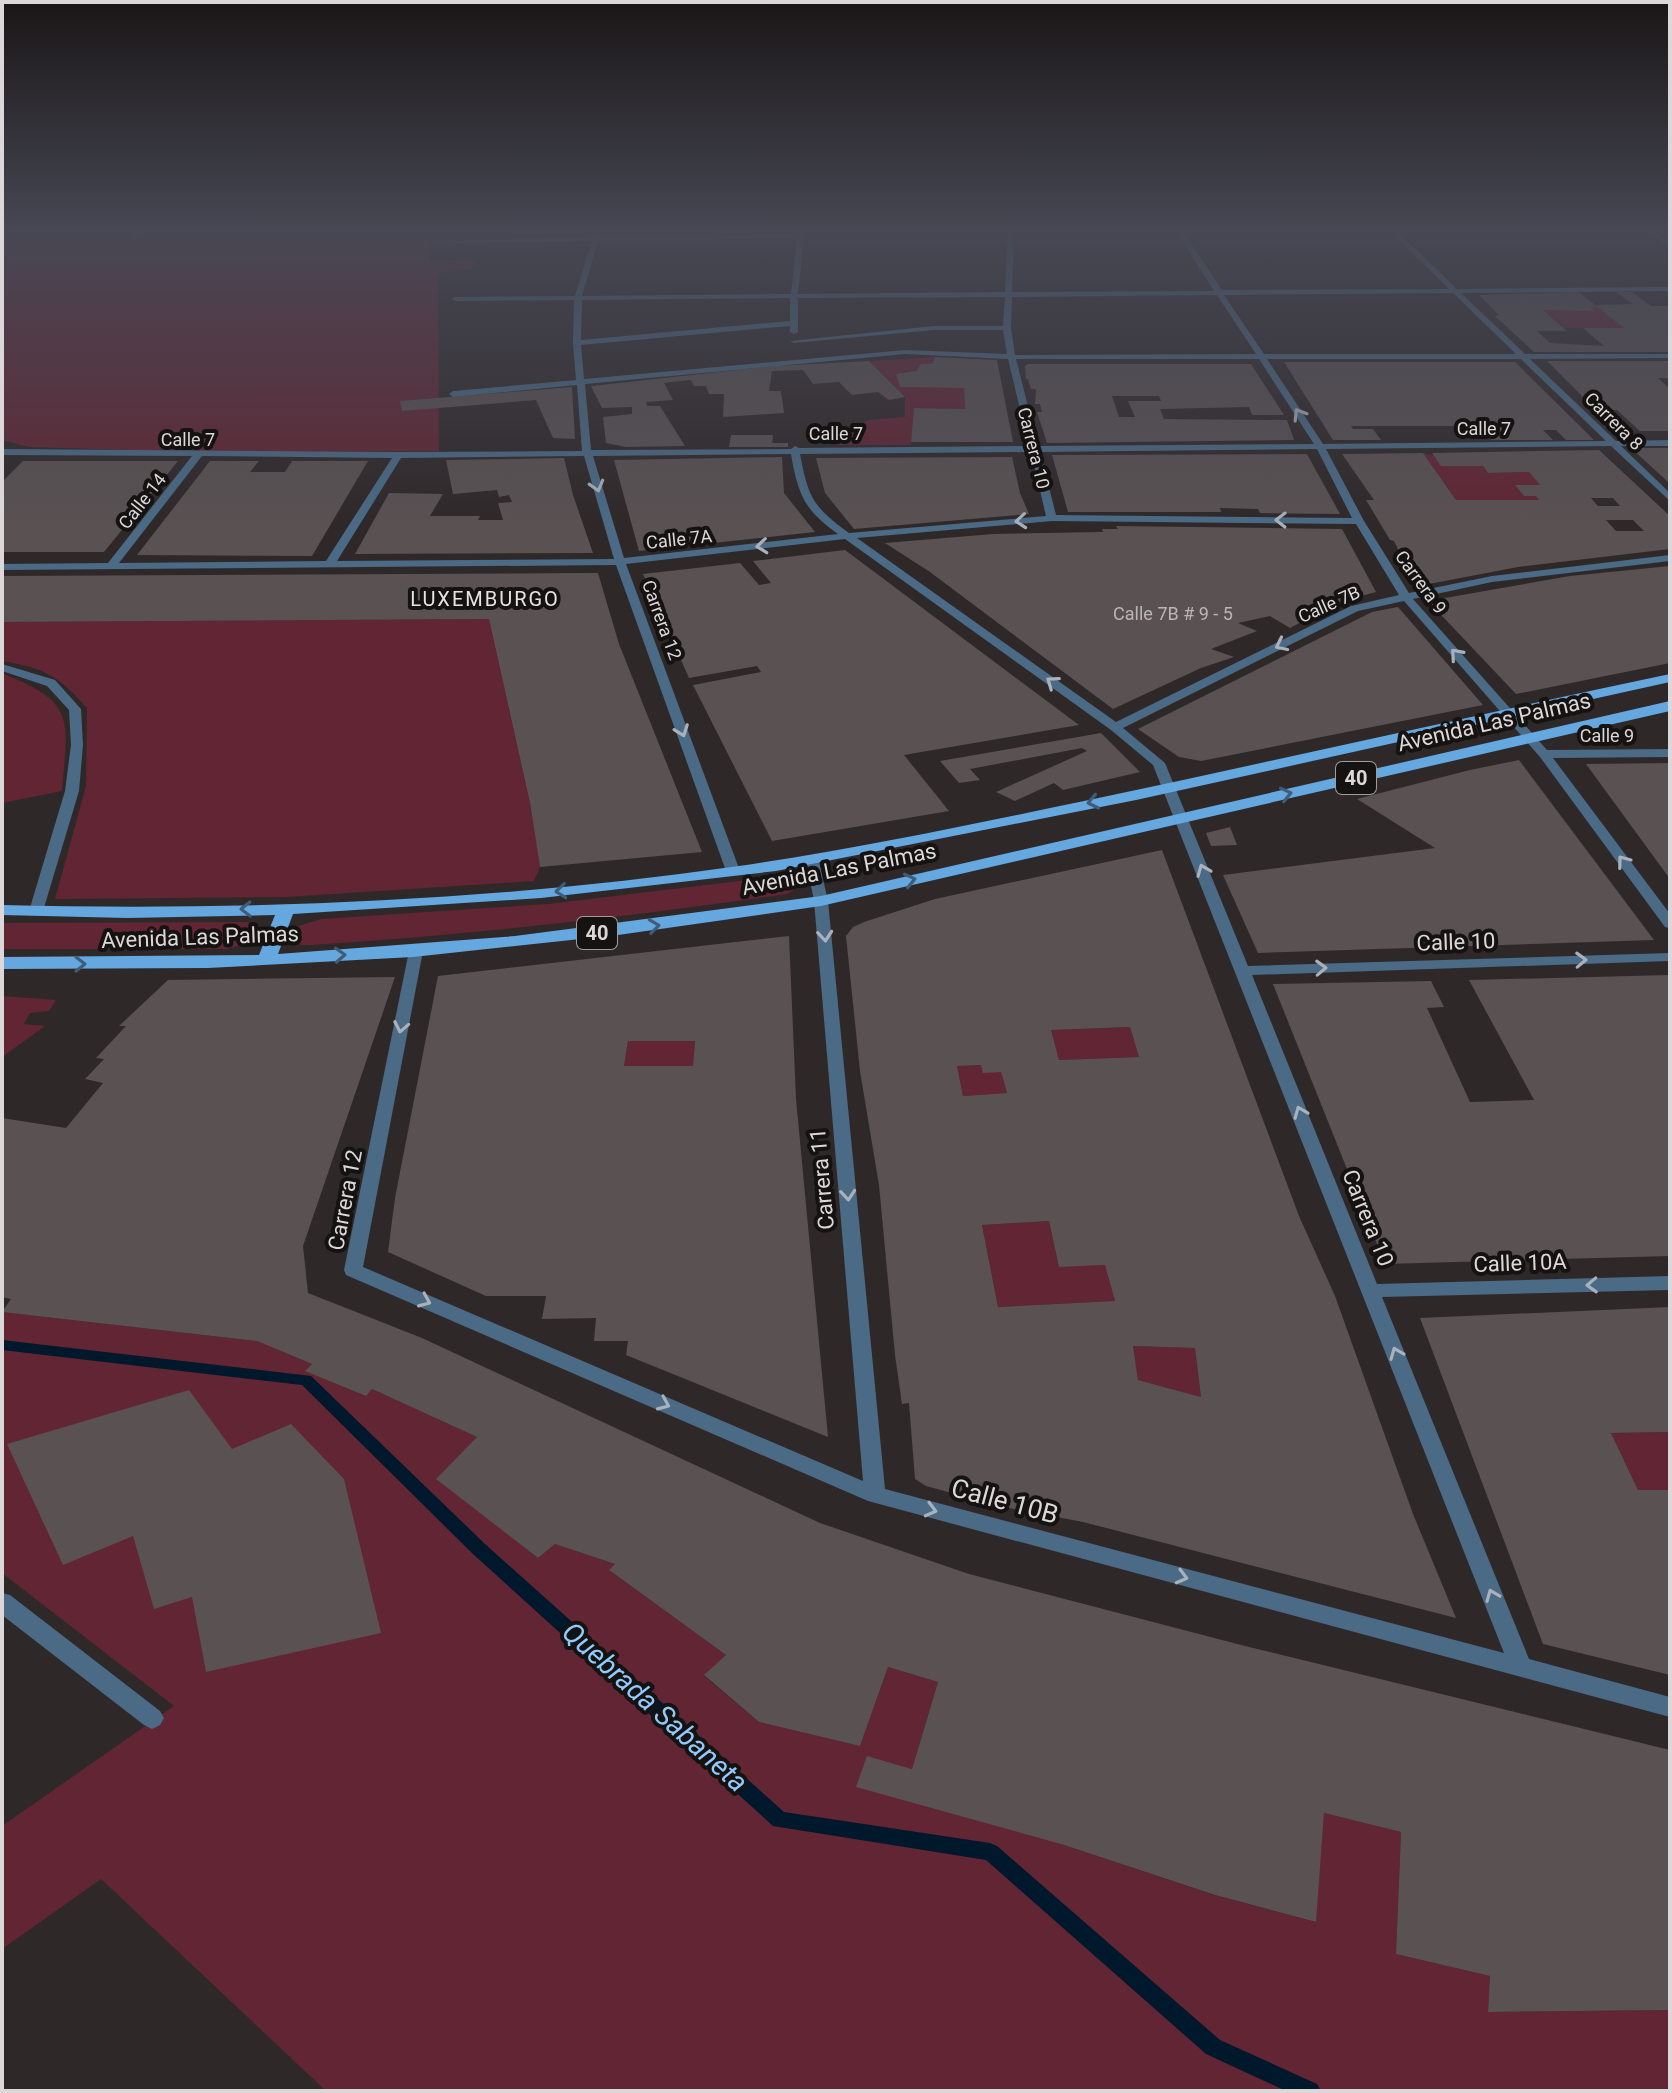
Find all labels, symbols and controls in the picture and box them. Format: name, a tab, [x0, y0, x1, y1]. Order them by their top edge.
street label: Carrera 8	[1581, 388, 1647, 454]
street label: Carrera 10	[1014, 405, 1054, 491]
one-way arrow	[1294, 408, 1309, 423]
street label: Calle 7	[1457, 418, 1511, 439]
street label: Calle 7	[809, 423, 863, 444]
street label: Calle 7	[161, 429, 215, 450]
street label: Calle 14	[114, 469, 170, 533]
one-way arrow	[588, 478, 604, 492]
one-way arrow	[1014, 512, 1027, 529]
one-way arrow	[1274, 512, 1287, 529]
street label: Calle 7A	[645, 525, 713, 553]
one-way arrow	[756, 537, 769, 554]
street label: Carrera 9	[1391, 546, 1451, 618]
street label: Carrera 12	[638, 577, 686, 663]
street label: Calle 7B	[1295, 581, 1363, 627]
district label: LUXEMBURGO	[410, 587, 560, 611]
house number: Calle 7B # 9 - 5	[1113, 603, 1233, 624]
one-way arrow	[1274, 635, 1289, 651]
one-way arrow	[1452, 649, 1466, 664]
one-way arrow	[1046, 677, 1060, 692]
street label: Avenida Las Palmas	[1395, 688, 1593, 756]
one-way arrow	[672, 723, 689, 737]
street label: Calle 9	[1580, 725, 1634, 746]
road number: 40	[1336, 762, 1376, 794]
one-way arrow	[1278, 786, 1292, 803]
one-way arrow	[1087, 793, 1100, 810]
street label: Avenida Las Palmas	[740, 838, 938, 900]
one-way arrow	[1619, 856, 1633, 870]
one-way arrow	[1197, 864, 1213, 878]
one-way arrow	[903, 873, 916, 890]
one-way arrow	[554, 882, 567, 899]
one-way arrow	[239, 901, 252, 918]
road number: 40	[577, 917, 617, 949]
one-way arrow	[647, 918, 661, 935]
street label: Avenida Las Palmas	[101, 921, 299, 953]
street label: Calle 10	[1416, 928, 1496, 956]
one-way arrow	[816, 930, 833, 943]
one-way arrow	[334, 947, 347, 964]
one-way arrow	[1575, 951, 1588, 968]
one-way arrow	[74, 955, 87, 973]
one-way arrow	[1315, 960, 1328, 977]
one-way arrow	[393, 1021, 410, 1034]
one-way arrow	[1293, 1106, 1310, 1120]
street label: Carrera 11	[805, 1127, 839, 1231]
street label: Carrera 12	[323, 1148, 367, 1252]
street label: Carrera 10	[1337, 1166, 1399, 1270]
one-way arrow	[839, 1189, 856, 1202]
street label: Calle 10A	[1473, 1249, 1568, 1277]
one-way arrow	[1585, 1276, 1598, 1293]
one-way arrow	[417, 1291, 431, 1307]
one-way arrow	[1389, 1347, 1406, 1361]
one-way arrow	[656, 1394, 670, 1410]
street label: Calle 10B	[948, 1472, 1062, 1530]
one-way arrow	[924, 1500, 938, 1517]
one-way arrow	[1175, 1568, 1189, 1584]
one-way arrow	[1485, 1589, 1502, 1603]
water label: Quebrada Sabaneta	[556, 1615, 754, 1799]

